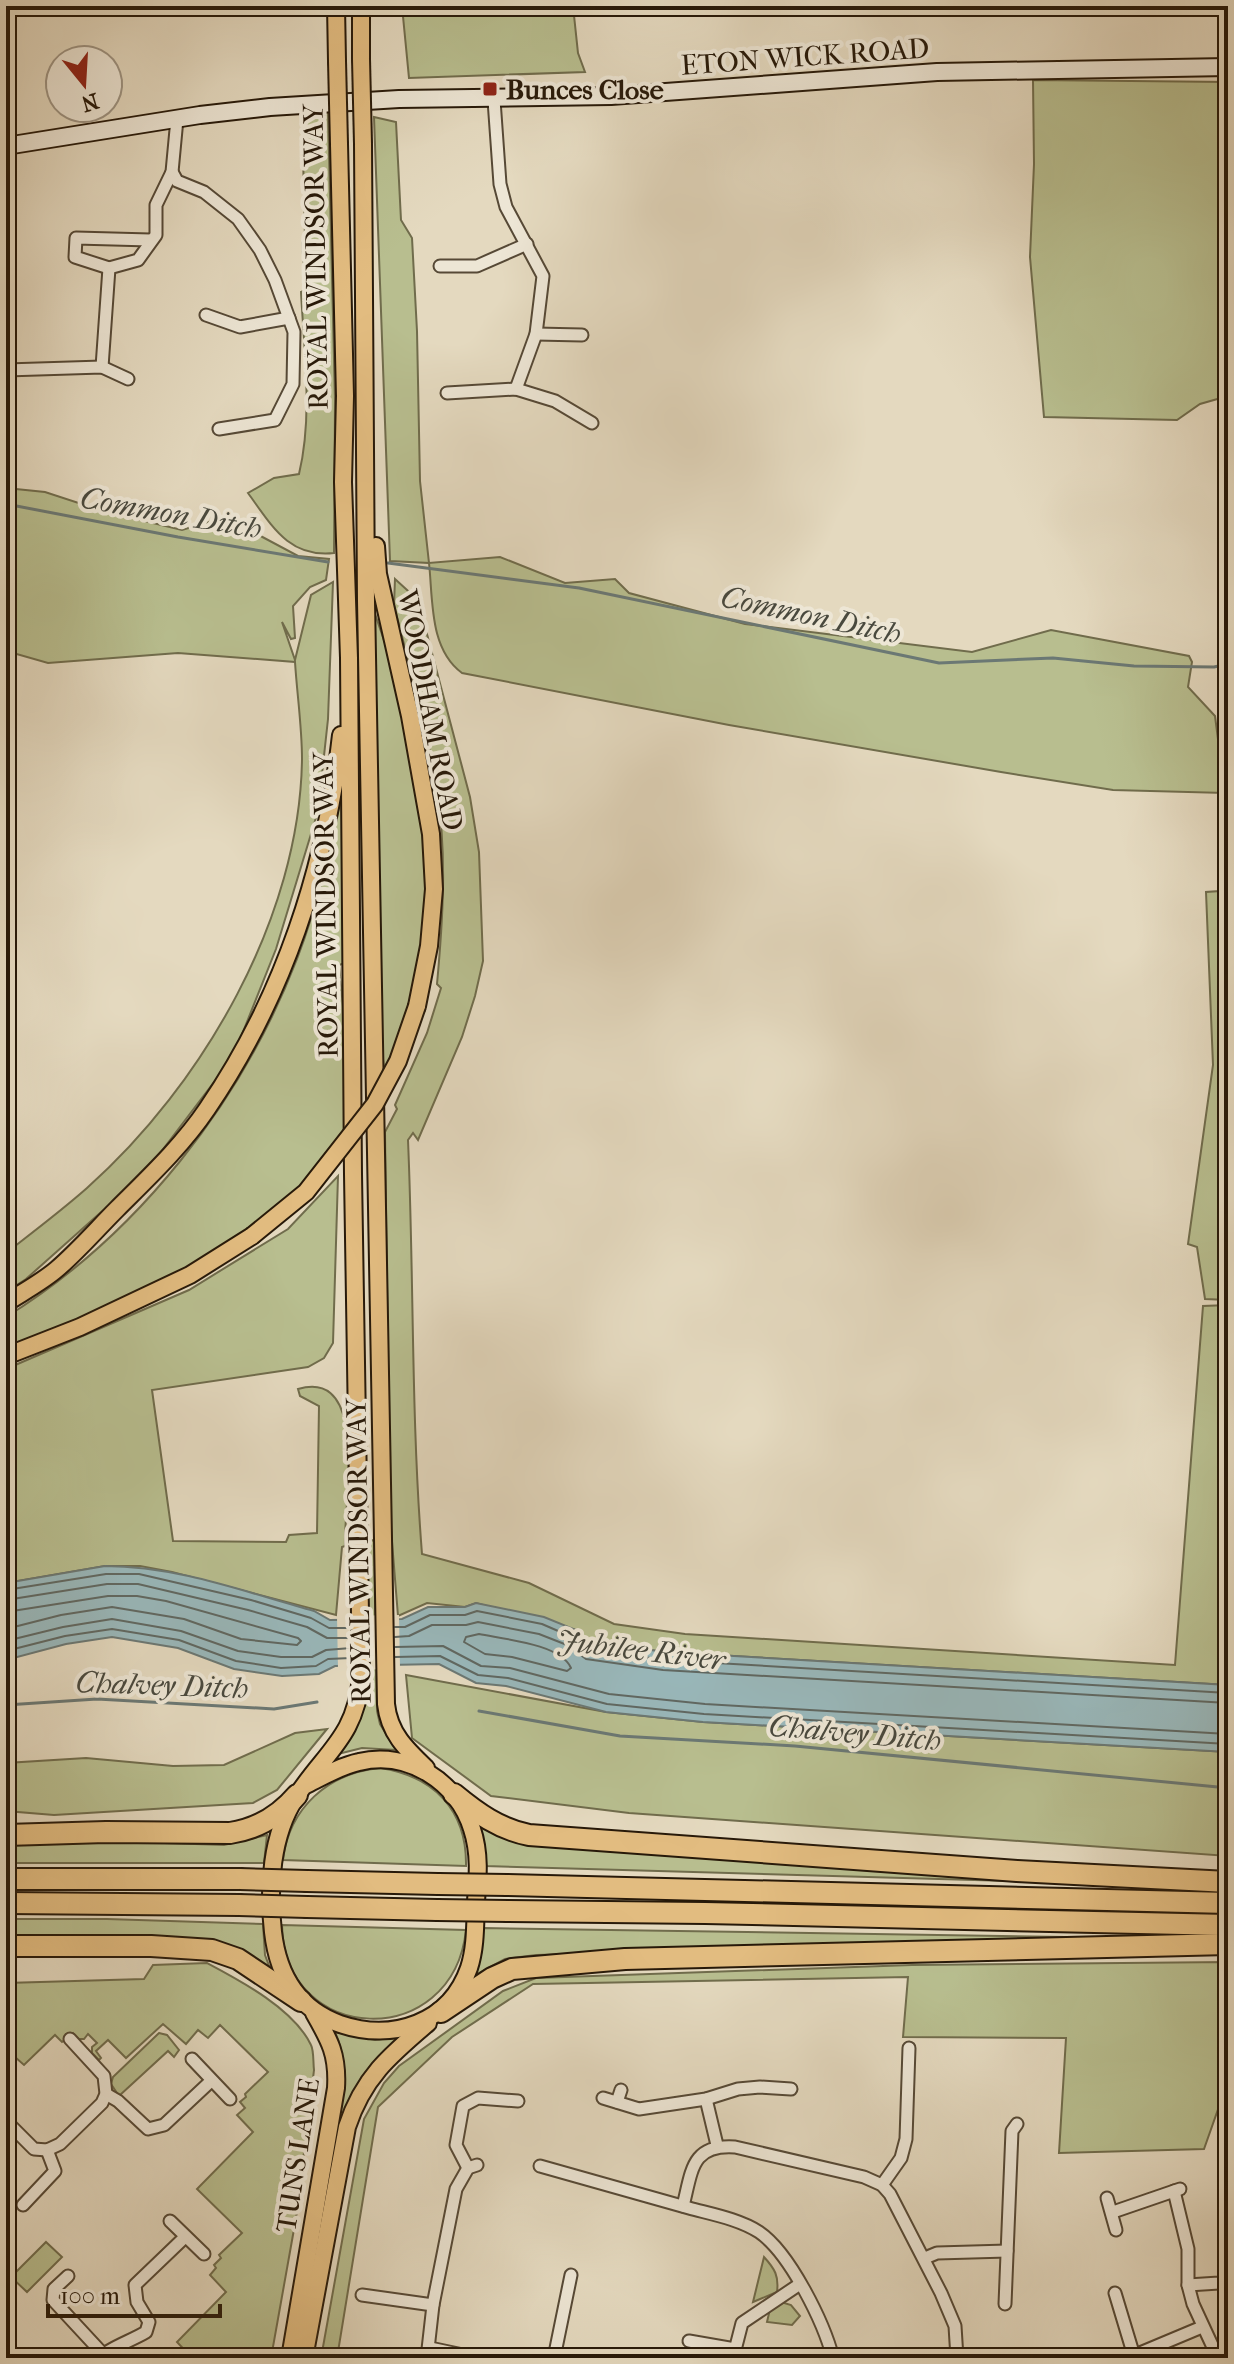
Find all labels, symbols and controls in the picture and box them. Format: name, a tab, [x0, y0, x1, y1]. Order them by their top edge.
street label: ETON WICK ROAD	[680, 31, 930, 82]
north arrow	[44, 44, 124, 124]
place label: Bunces Close	[506, 73, 664, 106]
marker: Bunces Close	[481, 80, 499, 98]
text: N	[78, 87, 102, 117]
street label: ROYAL WINDSOR WAY	[296, 103, 335, 410]
water label: Common Ditch	[78, 480, 264, 547]
water label: Common Ditch	[718, 579, 904, 652]
street label: WOODHAM ROAD	[391, 586, 470, 833]
street label: ROYAL WINDSOR WAY	[306, 751, 345, 1058]
street label: ROYAL WINDSOR WAY	[339, 1397, 378, 1704]
water label: Jubilee River	[555, 1623, 730, 1678]
water label: Chalvey Ditch	[75, 1665, 249, 1706]
water label: Chalvey Ditch	[767, 1709, 943, 1758]
street label: TUNS LANE	[269, 2075, 326, 2235]
scale bar	[48, 2268, 220, 2318]
text: 100 m	[60, 2282, 120, 2310]

